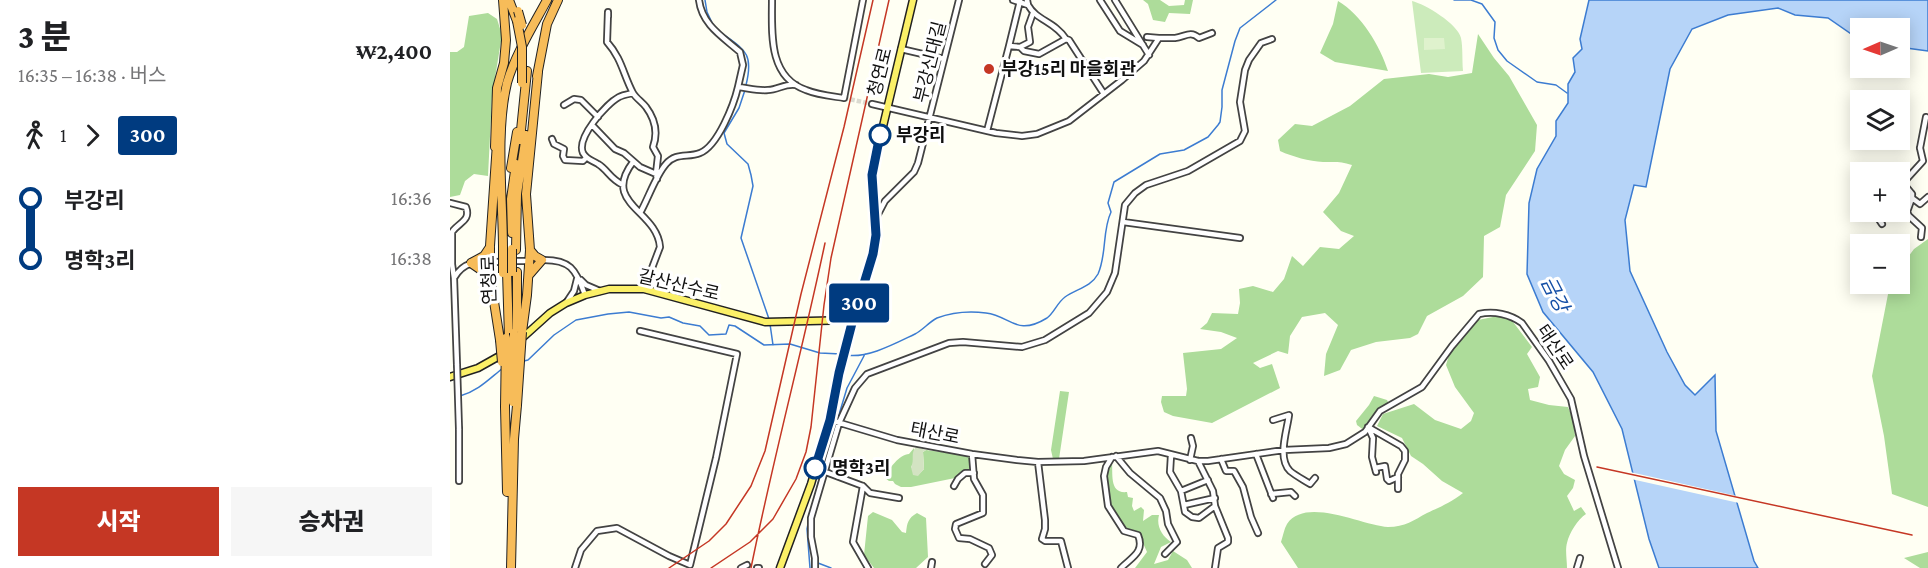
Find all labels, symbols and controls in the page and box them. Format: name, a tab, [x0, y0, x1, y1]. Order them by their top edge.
text: 3 분	[18, 18, 71, 55]
north arrow	[1850, 18, 1910, 78]
map controls	[1850, 18, 1910, 294]
street label: 부강신대길	[910, 19, 950, 105]
text: ₩2,400	[356, 39, 432, 64]
street label: 청연로	[864, 45, 896, 99]
place label: 부강15리 마을회관	[1001, 59, 1136, 79]
marker: 부강15리 마을회관	[982, 62, 996, 76]
text: 16:35 – 16:38 · 버스	[18, 64, 166, 86]
button: layers	[1850, 90, 1910, 150]
icon: walk	[18, 119, 51, 152]
icon: forward	[76, 119, 109, 152]
text: 300	[130, 123, 165, 147]
text: 1	[60, 124, 67, 146]
marker: 부강리	[869, 124, 891, 146]
place label: 부강리	[896, 125, 946, 145]
button: +	[1850, 162, 1910, 222]
text: 16:36	[391, 187, 432, 209]
text: 부강리	[64, 188, 125, 213]
button: −	[1850, 234, 1910, 294]
text: 16:38	[390, 247, 432, 269]
text: 명학3리	[64, 248, 135, 273]
street label: 연청로	[478, 255, 500, 305]
street label: 갈산산수로	[636, 266, 722, 304]
water label: 금강	[1537, 273, 1574, 318]
line badge: 300	[824, 284, 894, 322]
text: 300	[841, 291, 877, 315]
street label: 태산로	[1533, 321, 1577, 373]
street label: 태산로	[909, 418, 961, 448]
marker: 명학3리	[804, 457, 826, 479]
place label: 명학3리	[832, 458, 890, 478]
button: 시작	[18, 487, 219, 556]
button: 승차권	[231, 487, 432, 556]

